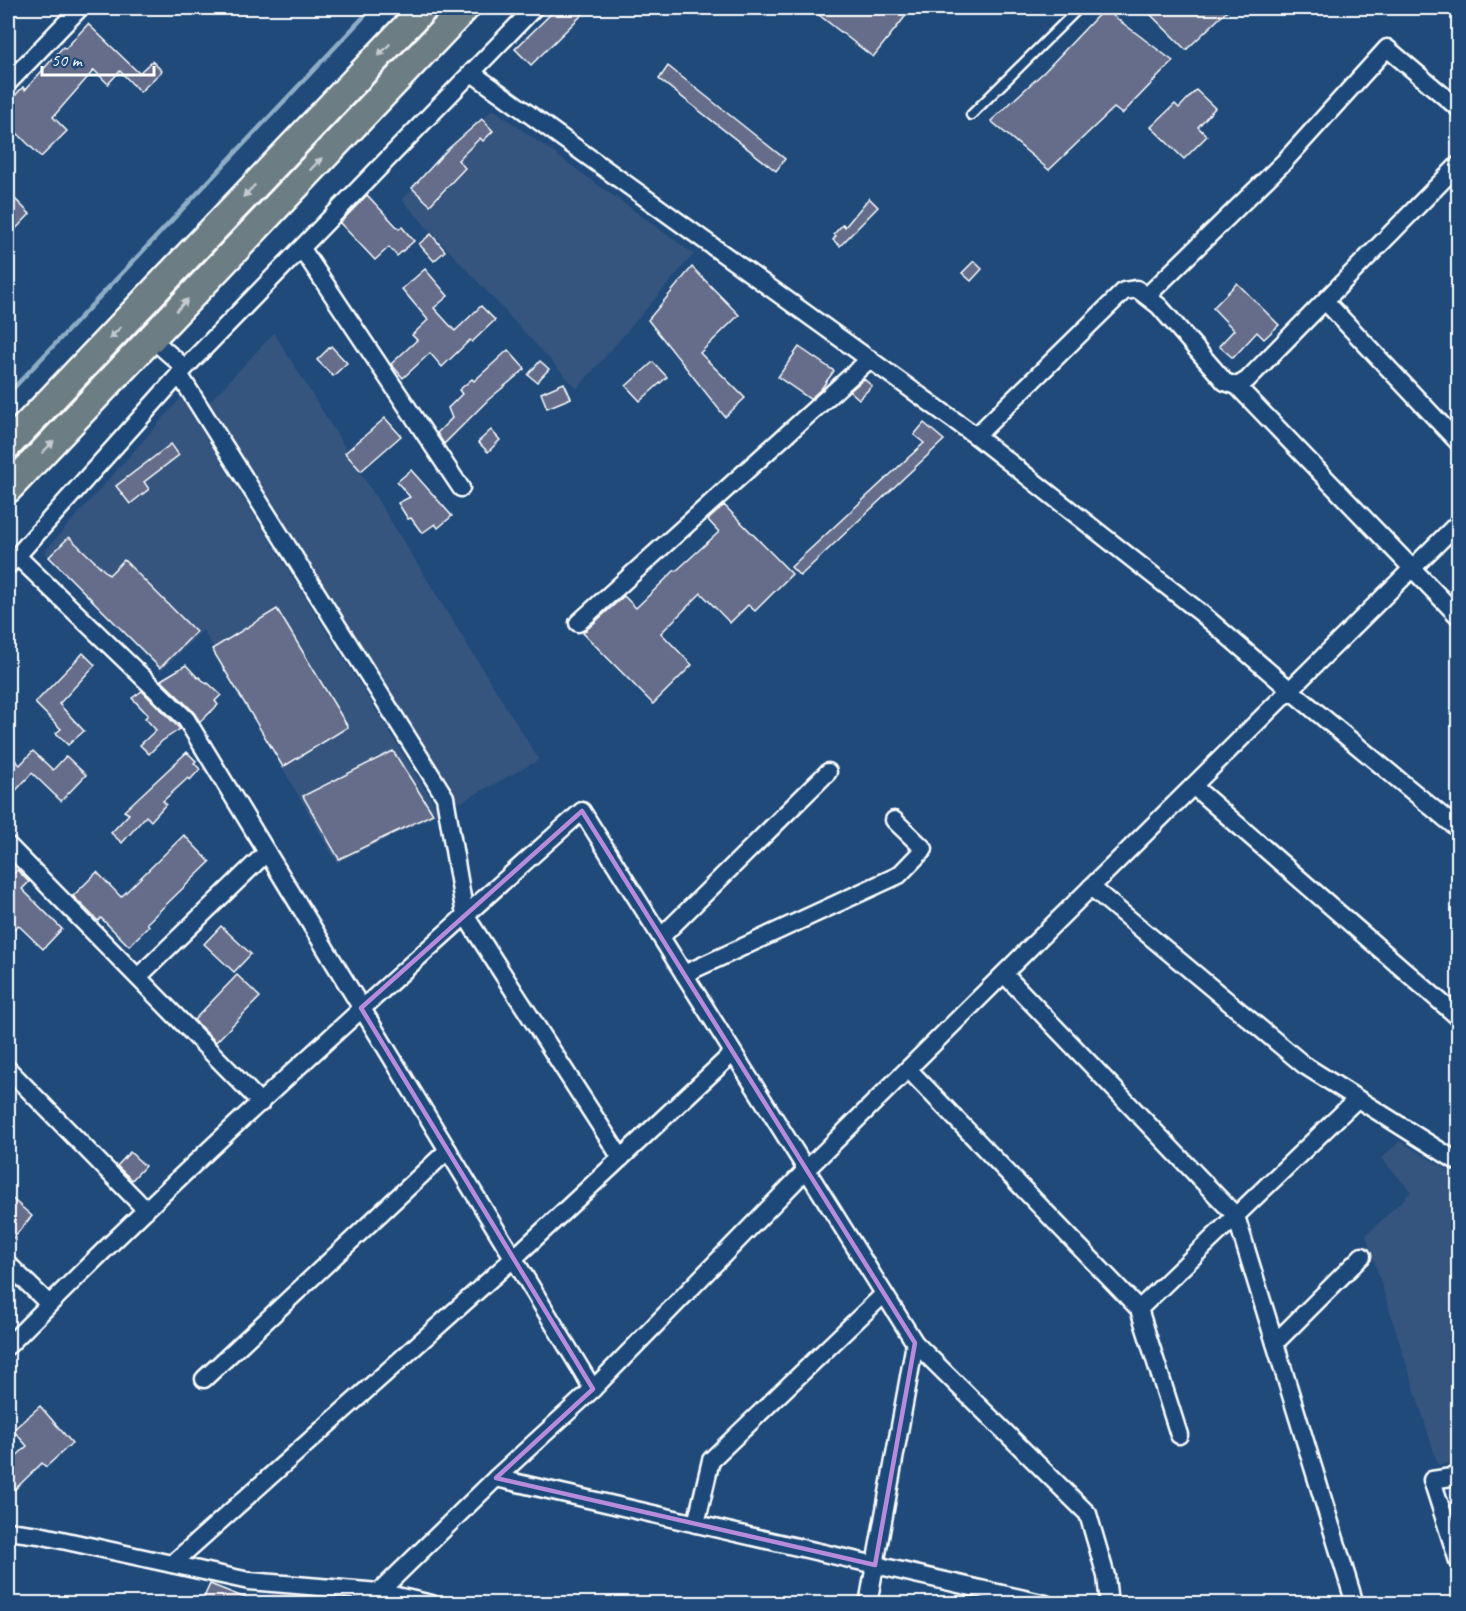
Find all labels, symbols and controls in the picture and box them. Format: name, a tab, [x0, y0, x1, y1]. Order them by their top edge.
scale bar	[42, 39, 154, 77]
one-way arrow	[377, 43, 391, 57]
text: 50 m	[51, 49, 84, 71]
one-way arrow	[309, 157, 323, 171]
one-way arrow	[242, 184, 256, 199]
one-way arrow	[175, 298, 189, 313]
one-way arrow	[108, 325, 122, 340]
one-way arrow	[41, 439, 55, 454]

